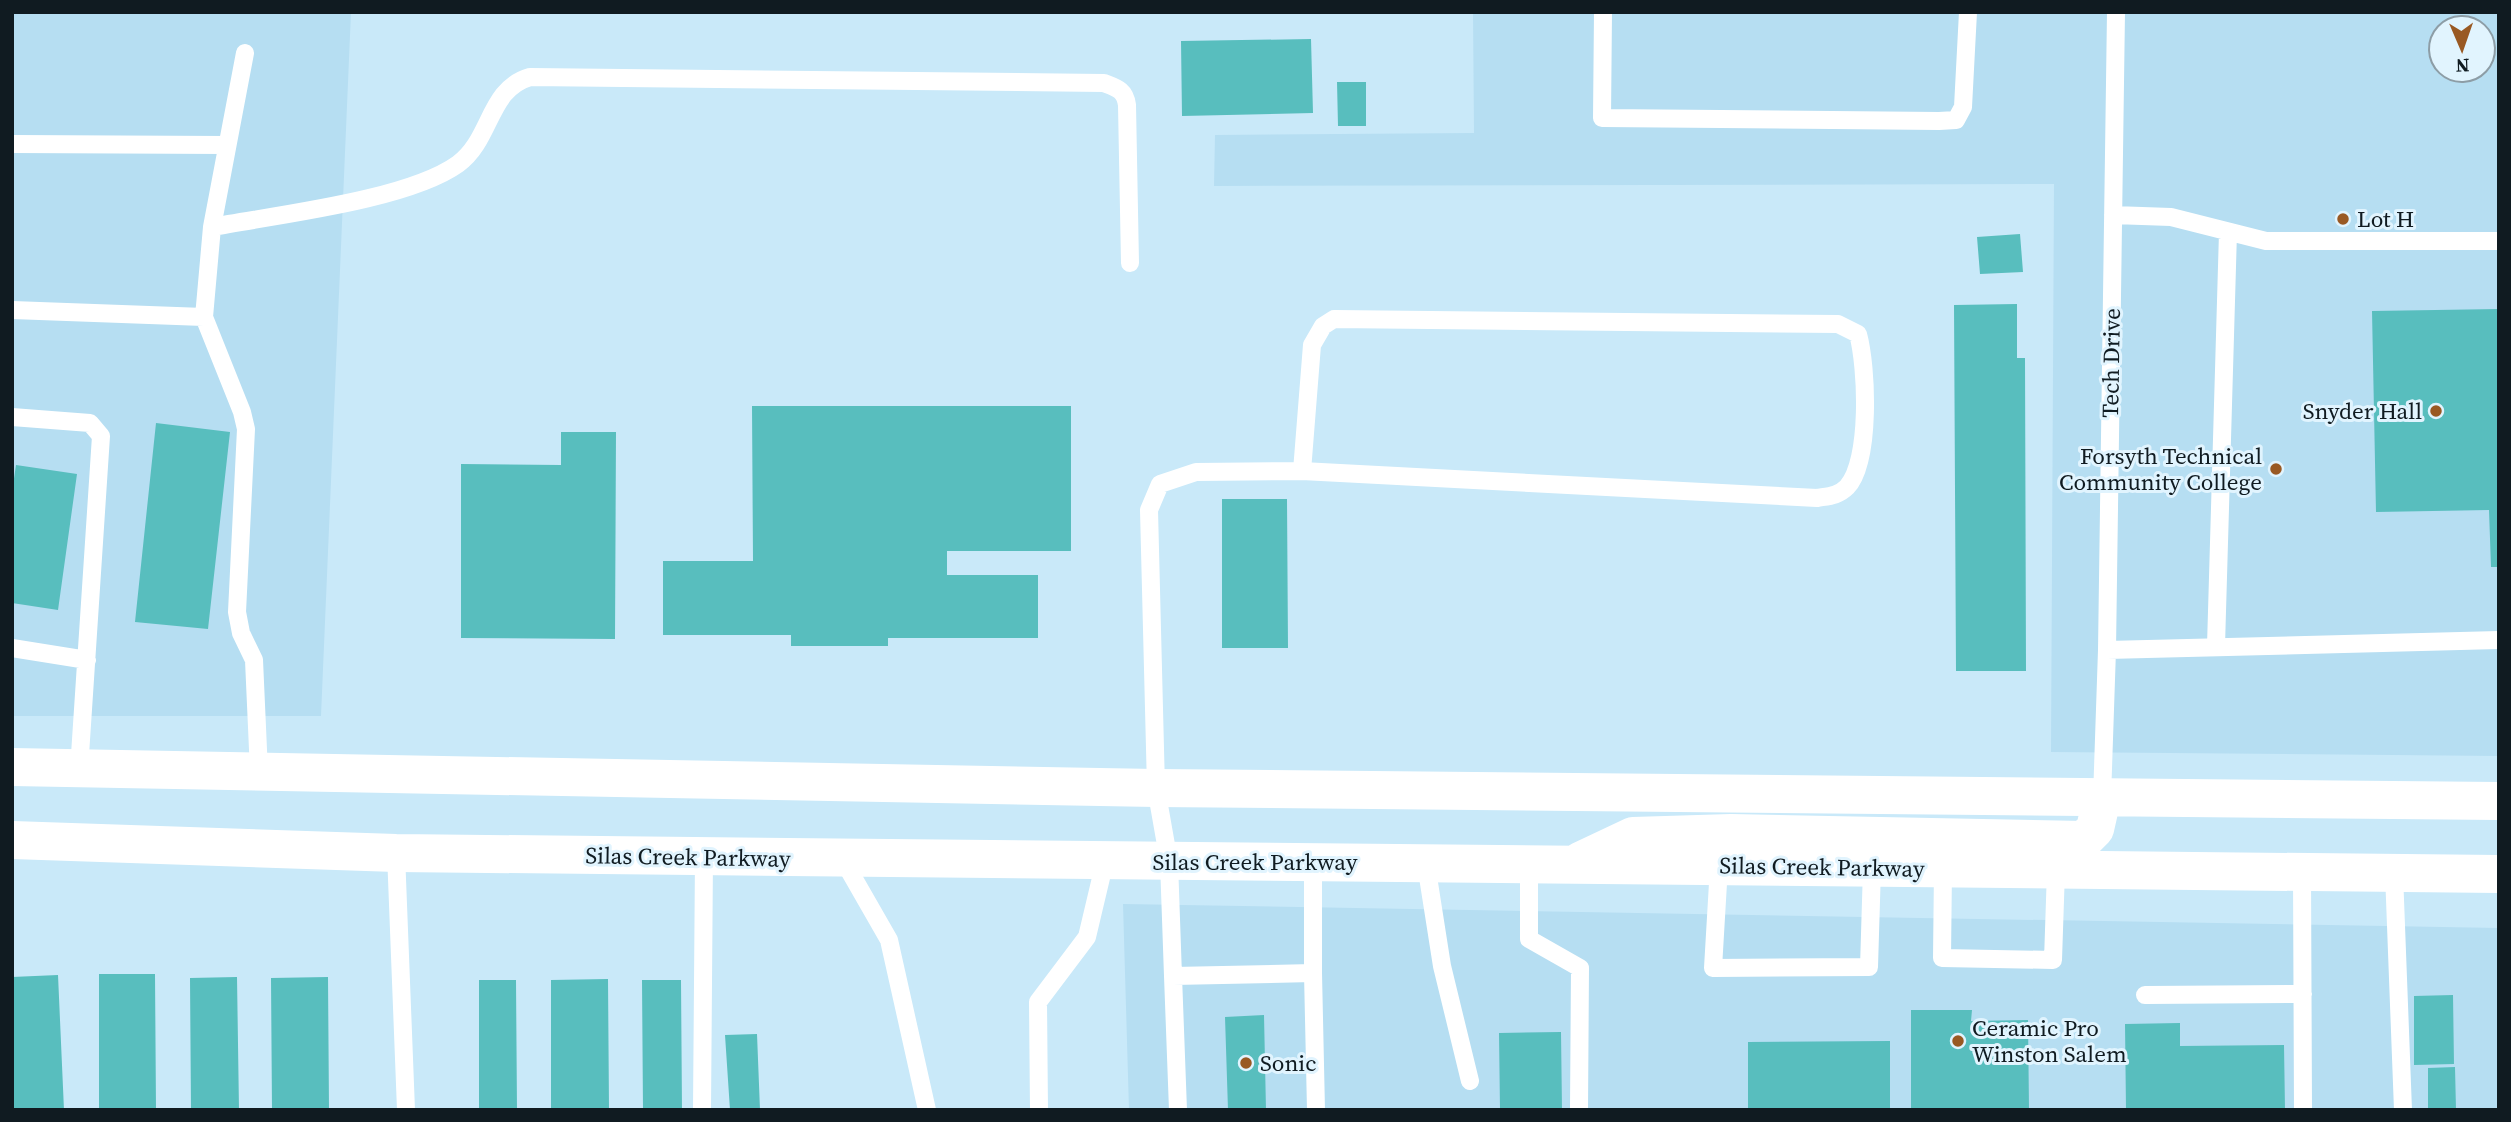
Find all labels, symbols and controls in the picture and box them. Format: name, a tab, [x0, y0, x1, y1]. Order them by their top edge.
north arrow	[2427, 14, 2497, 84]
text: N	[2455, 53, 2470, 79]
place label: Lot H	[2357, 203, 2414, 235]
marker: Lot H	[2335, 211, 2351, 227]
street label: Tech Drive	[2094, 308, 2128, 418]
place label: Snyder Hall	[2303, 395, 2422, 427]
marker: Snyder Hall	[2428, 403, 2444, 419]
place label: Forsyth Technical Community College	[2059, 440, 2262, 498]
marker: Forsyth Technical Community College	[2268, 461, 2284, 477]
street label: Silas Creek Parkway	[585, 839, 791, 875]
street label: Silas Creek Parkway	[1152, 846, 1358, 878]
street label: Silas Creek Parkway	[1719, 849, 1925, 885]
place label: Ceramic Pro Winston Salem	[1972, 1012, 2127, 1070]
marker: Ceramic Pro Winston Salem	[1950, 1033, 1966, 1049]
place label: Sonic	[1260, 1047, 1316, 1079]
marker: Sonic	[1238, 1055, 1254, 1071]

